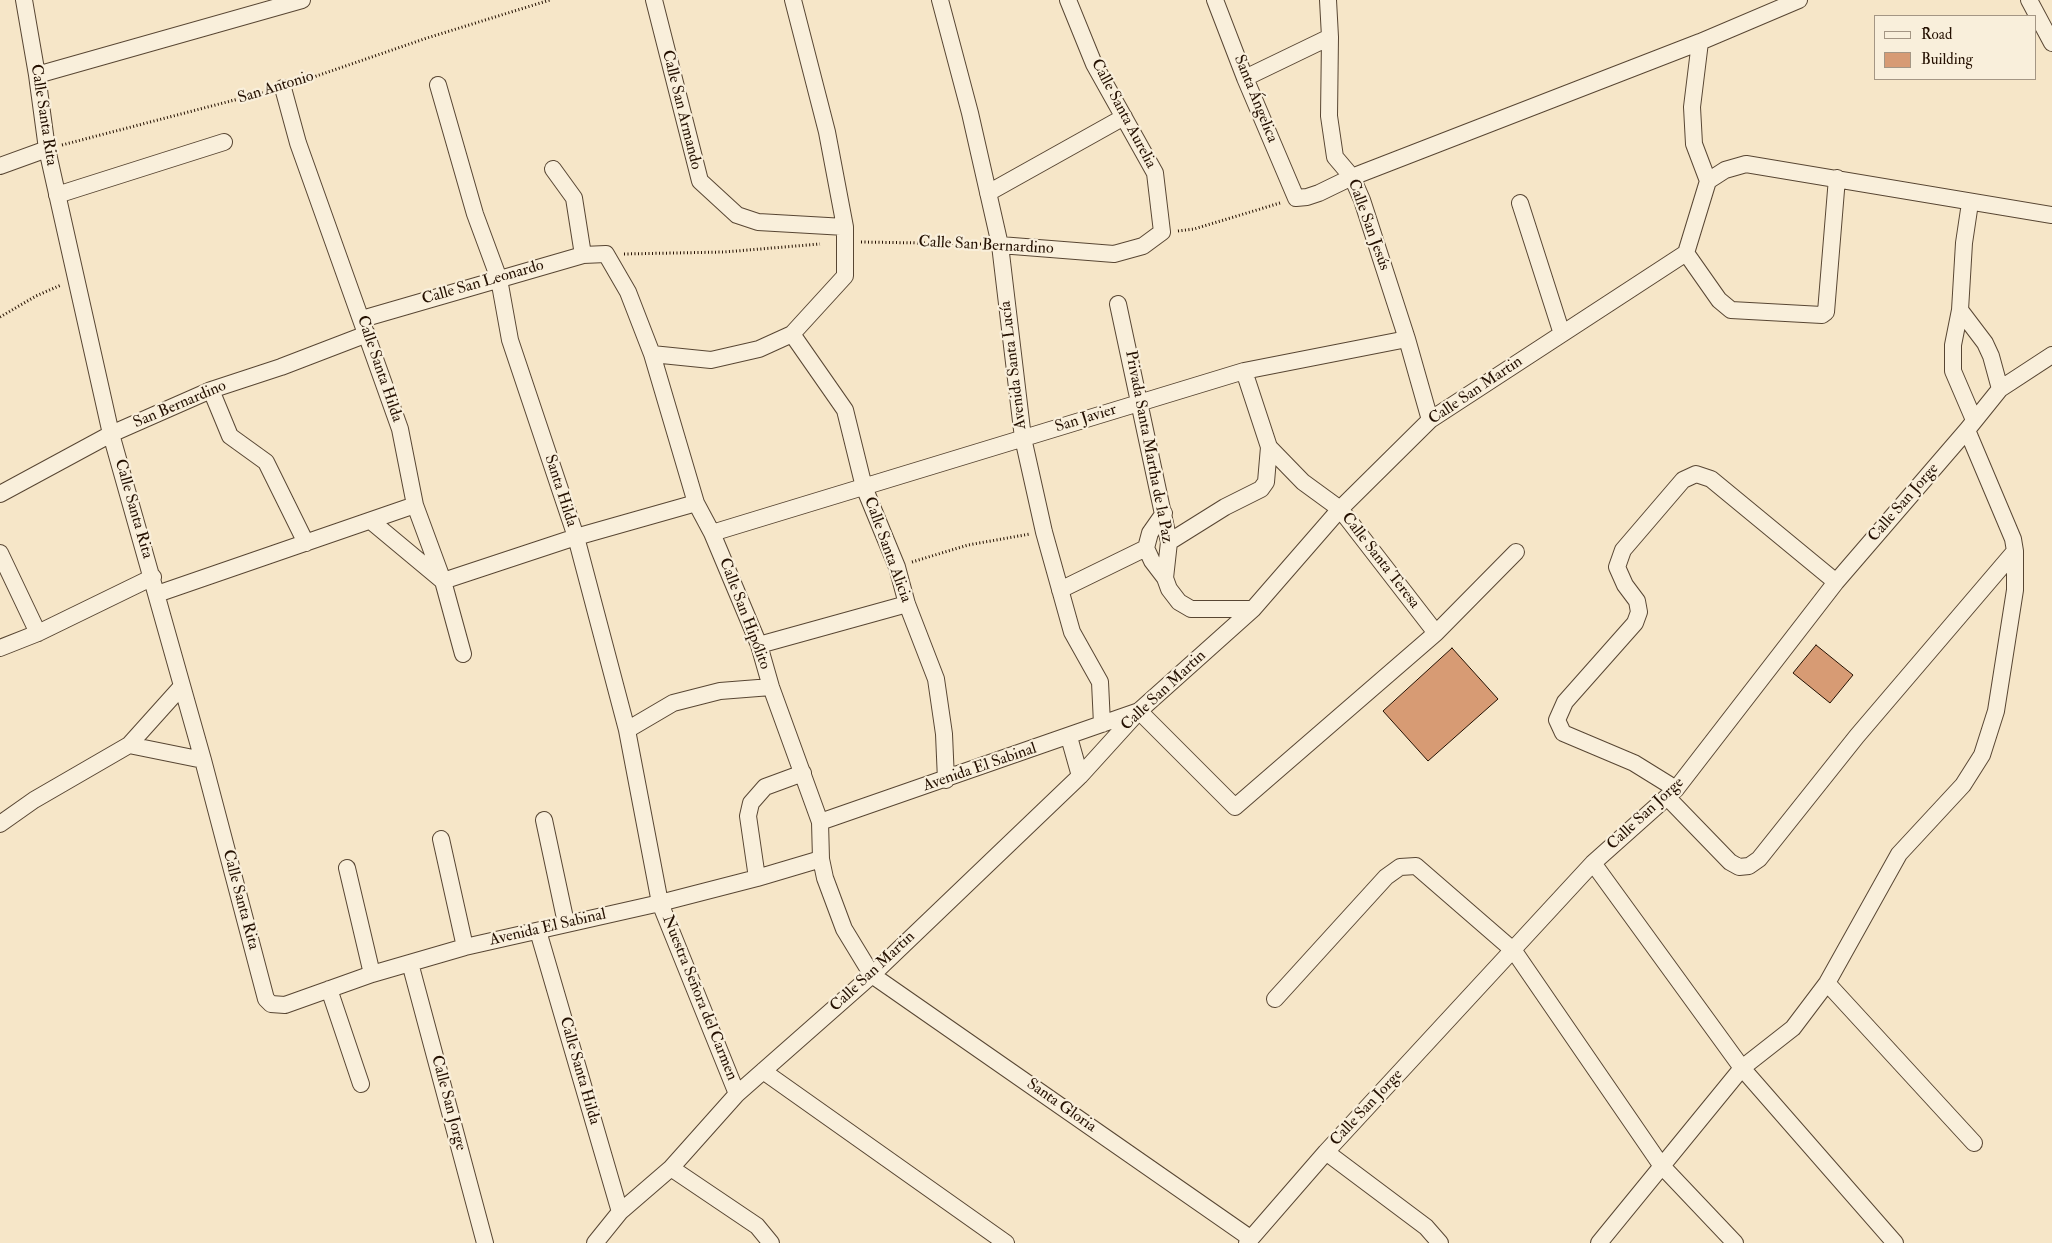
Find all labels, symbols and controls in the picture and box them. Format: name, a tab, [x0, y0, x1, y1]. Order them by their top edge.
legend	[1874, 15, 2037, 80]
text: Road	[1921, 25, 1952, 44]
street label: Calle San Armando	[657, 48, 705, 172]
text: Building	[1921, 50, 1973, 69]
street label: Santa Ángelica	[1229, 52, 1281, 146]
street label: Calle Santa Aurelia	[1086, 56, 1160, 172]
street label: Calle Santa Rita	[25, 63, 61, 167]
street label: San Antonio	[236, 67, 316, 109]
street label: Calle San Jesús	[1343, 177, 1393, 273]
street label: Calle San Bernardino	[918, 233, 1054, 259]
street label: Calle San Leonardo	[420, 256, 546, 310]
street label: Avenida Santa Lucía	[997, 300, 1031, 430]
street label: Calle Santa Hilda	[352, 313, 406, 425]
street label: Privada Santa Martha de la Paz	[1120, 349, 1176, 545]
street label: Calle San Martin	[1425, 353, 1527, 429]
street label: San Bernardino	[131, 377, 229, 433]
street label: San Javier	[1053, 401, 1119, 437]
street label: Santa Hilda	[539, 453, 581, 529]
street label: Calle Santa Rita	[110, 457, 156, 561]
street label: Calle San Jorge	[1865, 460, 1943, 546]
street label: Calle Santa Alicia	[859, 495, 915, 605]
street label: Calle Santa Teresa	[1337, 509, 1423, 613]
street label: Calle San Hipólito	[714, 556, 774, 672]
street label: Calle San Martin	[1118, 647, 1210, 735]
street label: Avenida El Sabinal	[921, 740, 1039, 796]
street label: Calle San Jorge	[1604, 774, 1688, 854]
street label: Calle Santa Rita	[217, 848, 263, 952]
street label: Avenida El Sabinal	[488, 905, 608, 951]
street label: Nuestra Señora del Carmen	[657, 913, 741, 1083]
street label: Calle San Martin	[827, 928, 919, 1016]
street label: Calle Santa Hilda	[554, 1015, 604, 1127]
street label: Calle San Jorge	[426, 1053, 470, 1153]
street label: Calle San Jorge	[1327, 1066, 1407, 1150]
street label: Santa Gloria	[1022, 1075, 1100, 1137]

